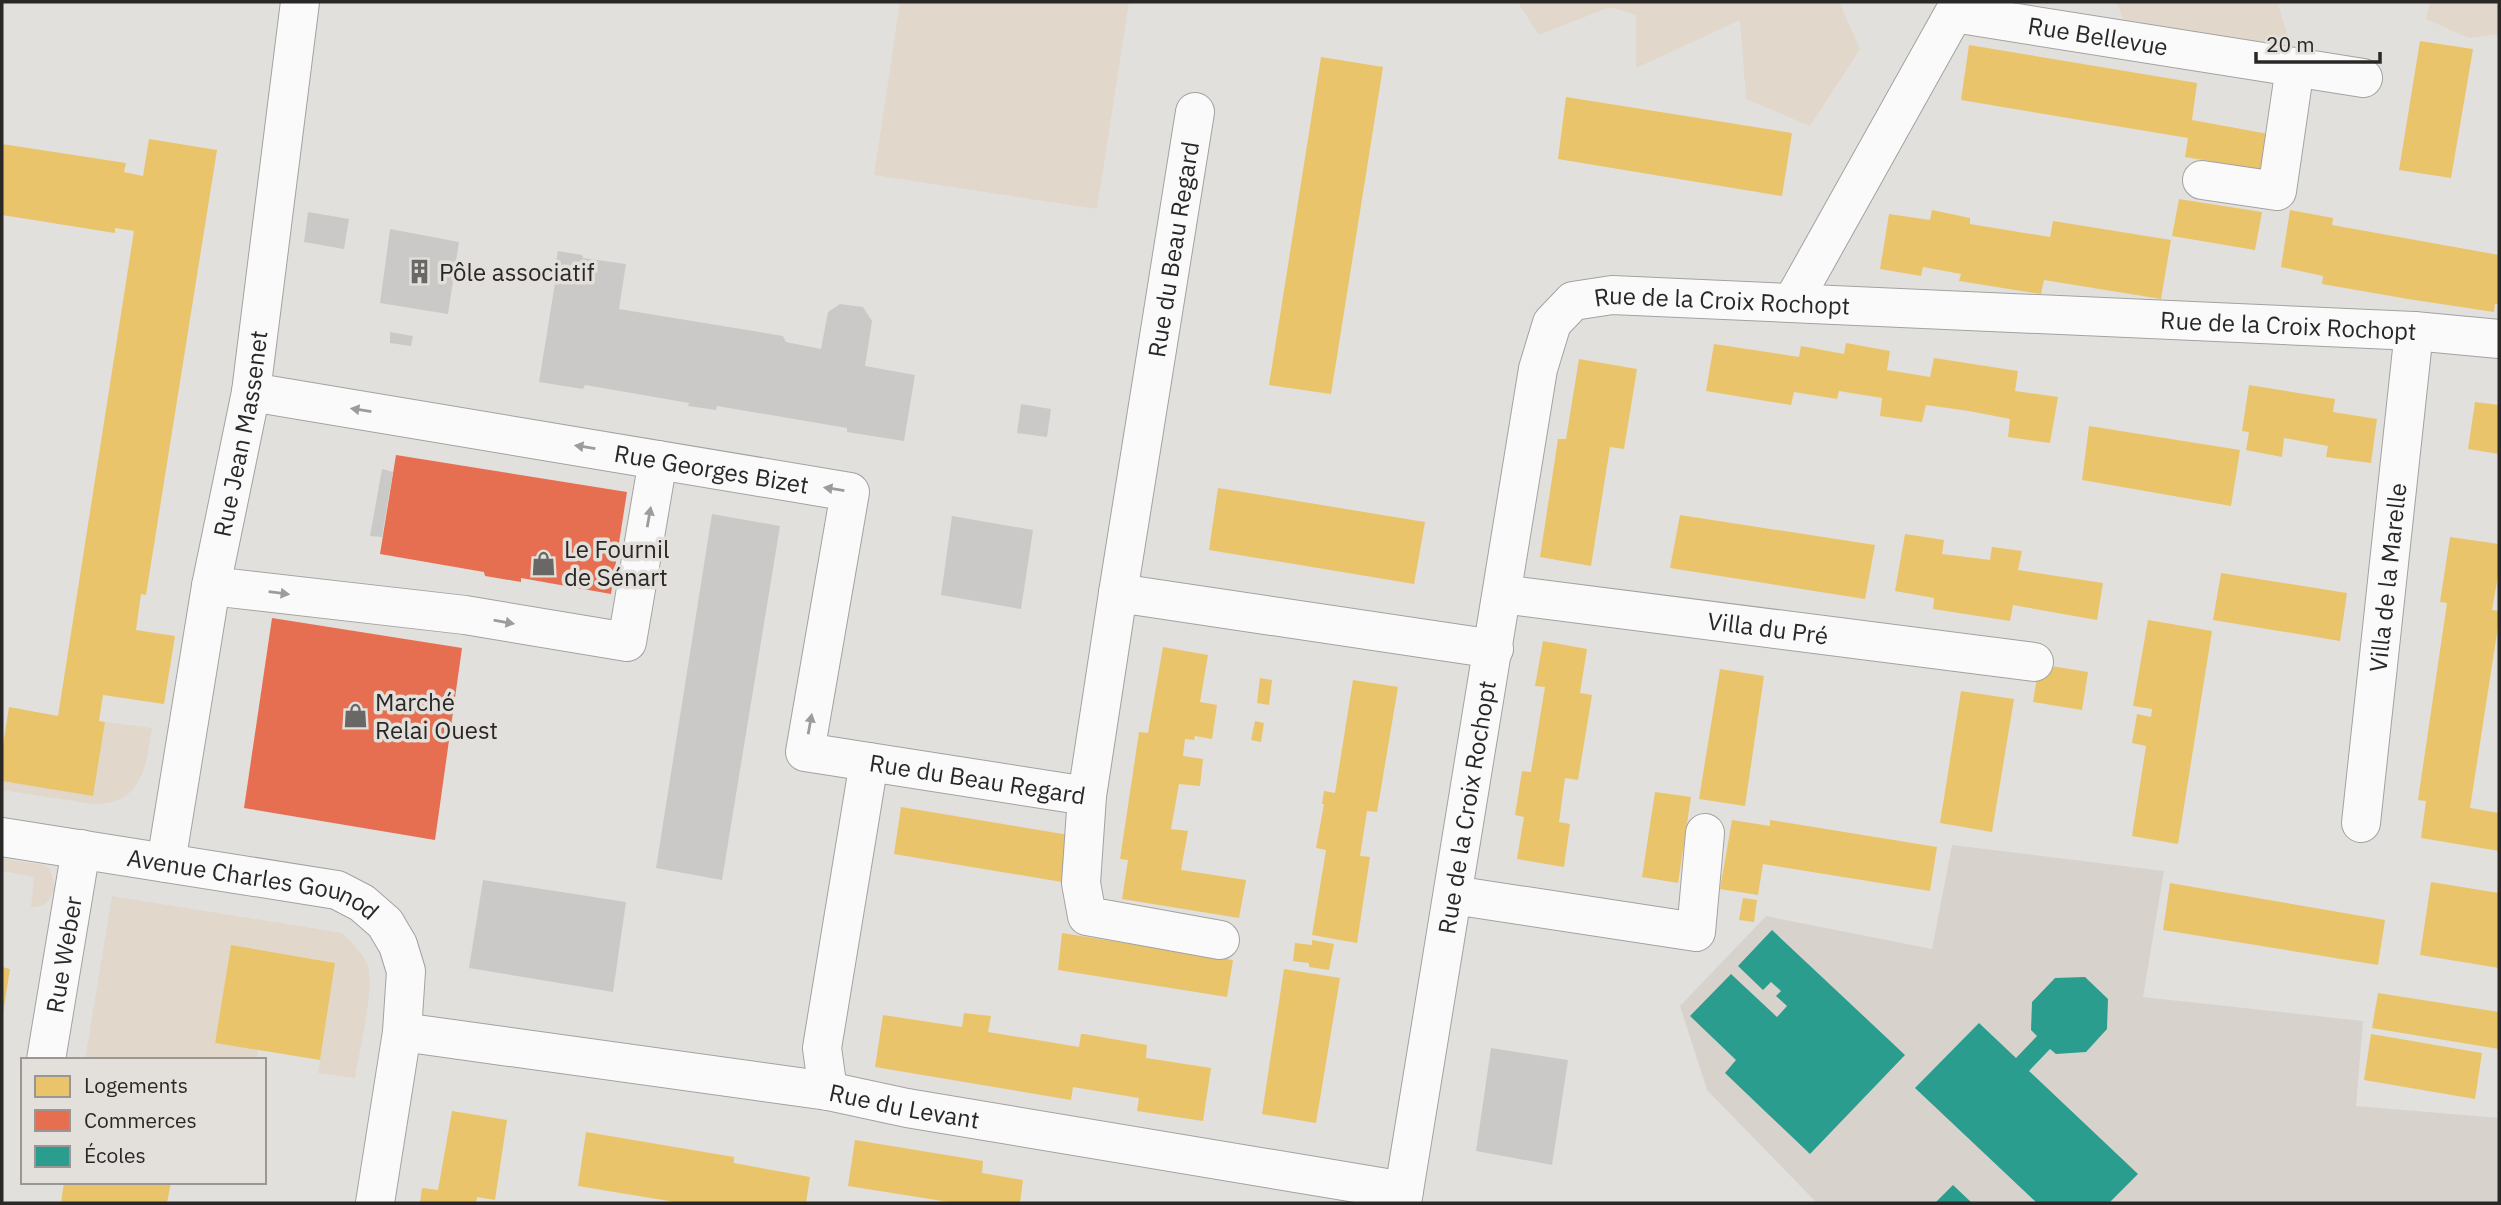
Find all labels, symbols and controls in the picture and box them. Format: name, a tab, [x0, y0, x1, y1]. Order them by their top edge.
street label: Rue Bellevue	[2026, 9, 2170, 63]
scale bar	[2256, 21, 2380, 65]
text: 20 m	[2266, 30, 2315, 58]
street label: Rue du Beau Regard	[1140, 139, 1206, 360]
place label: Pôle associatif	[439, 256, 595, 288]
building icon: Pôle associatif	[405, 258, 433, 286]
street label: Rue de la Croix Rochopt	[1592, 279, 1851, 322]
street label: Rue de la Croix Rochopt	[2160, 304, 2417, 347]
street label: Rue Jean Massenet	[206, 328, 275, 540]
one-way arrow	[350, 404, 372, 415]
street label: Rue Georges Bizet	[612, 437, 811, 501]
one-way arrow	[574, 441, 596, 452]
street label: Villa de la Marelle	[2361, 481, 2414, 674]
one-way arrow	[823, 483, 845, 494]
one-way arrow	[643, 506, 654, 528]
place label: Le Fournil de Sénart	[564, 533, 669, 593]
shop icon: Le Fournil de Sénart	[530, 549, 558, 577]
one-way arrow	[268, 588, 290, 599]
street label: Villa du Pré	[1706, 604, 1830, 652]
one-way arrow	[493, 616, 515, 627]
street label: Rue de la Croix Rochopt	[1430, 678, 1503, 936]
place label: Marché Relai Ouest	[375, 686, 498, 746]
shop icon: Marché Relai Ouest	[341, 702, 369, 730]
one-way arrow	[805, 713, 816, 735]
street label: Rue du Beau Regard	[867, 746, 1088, 812]
street label: Avenue Charles Gounod	[125, 841, 386, 927]
street label: Rue Weber	[38, 893, 89, 1015]
legend	[21, 1058, 266, 1184]
text: Logements	[84, 1071, 188, 1099]
street label: Rue du Levant	[826, 1076, 982, 1136]
text: Commerces	[84, 1106, 197, 1134]
text: Écoles	[84, 1141, 146, 1169]

